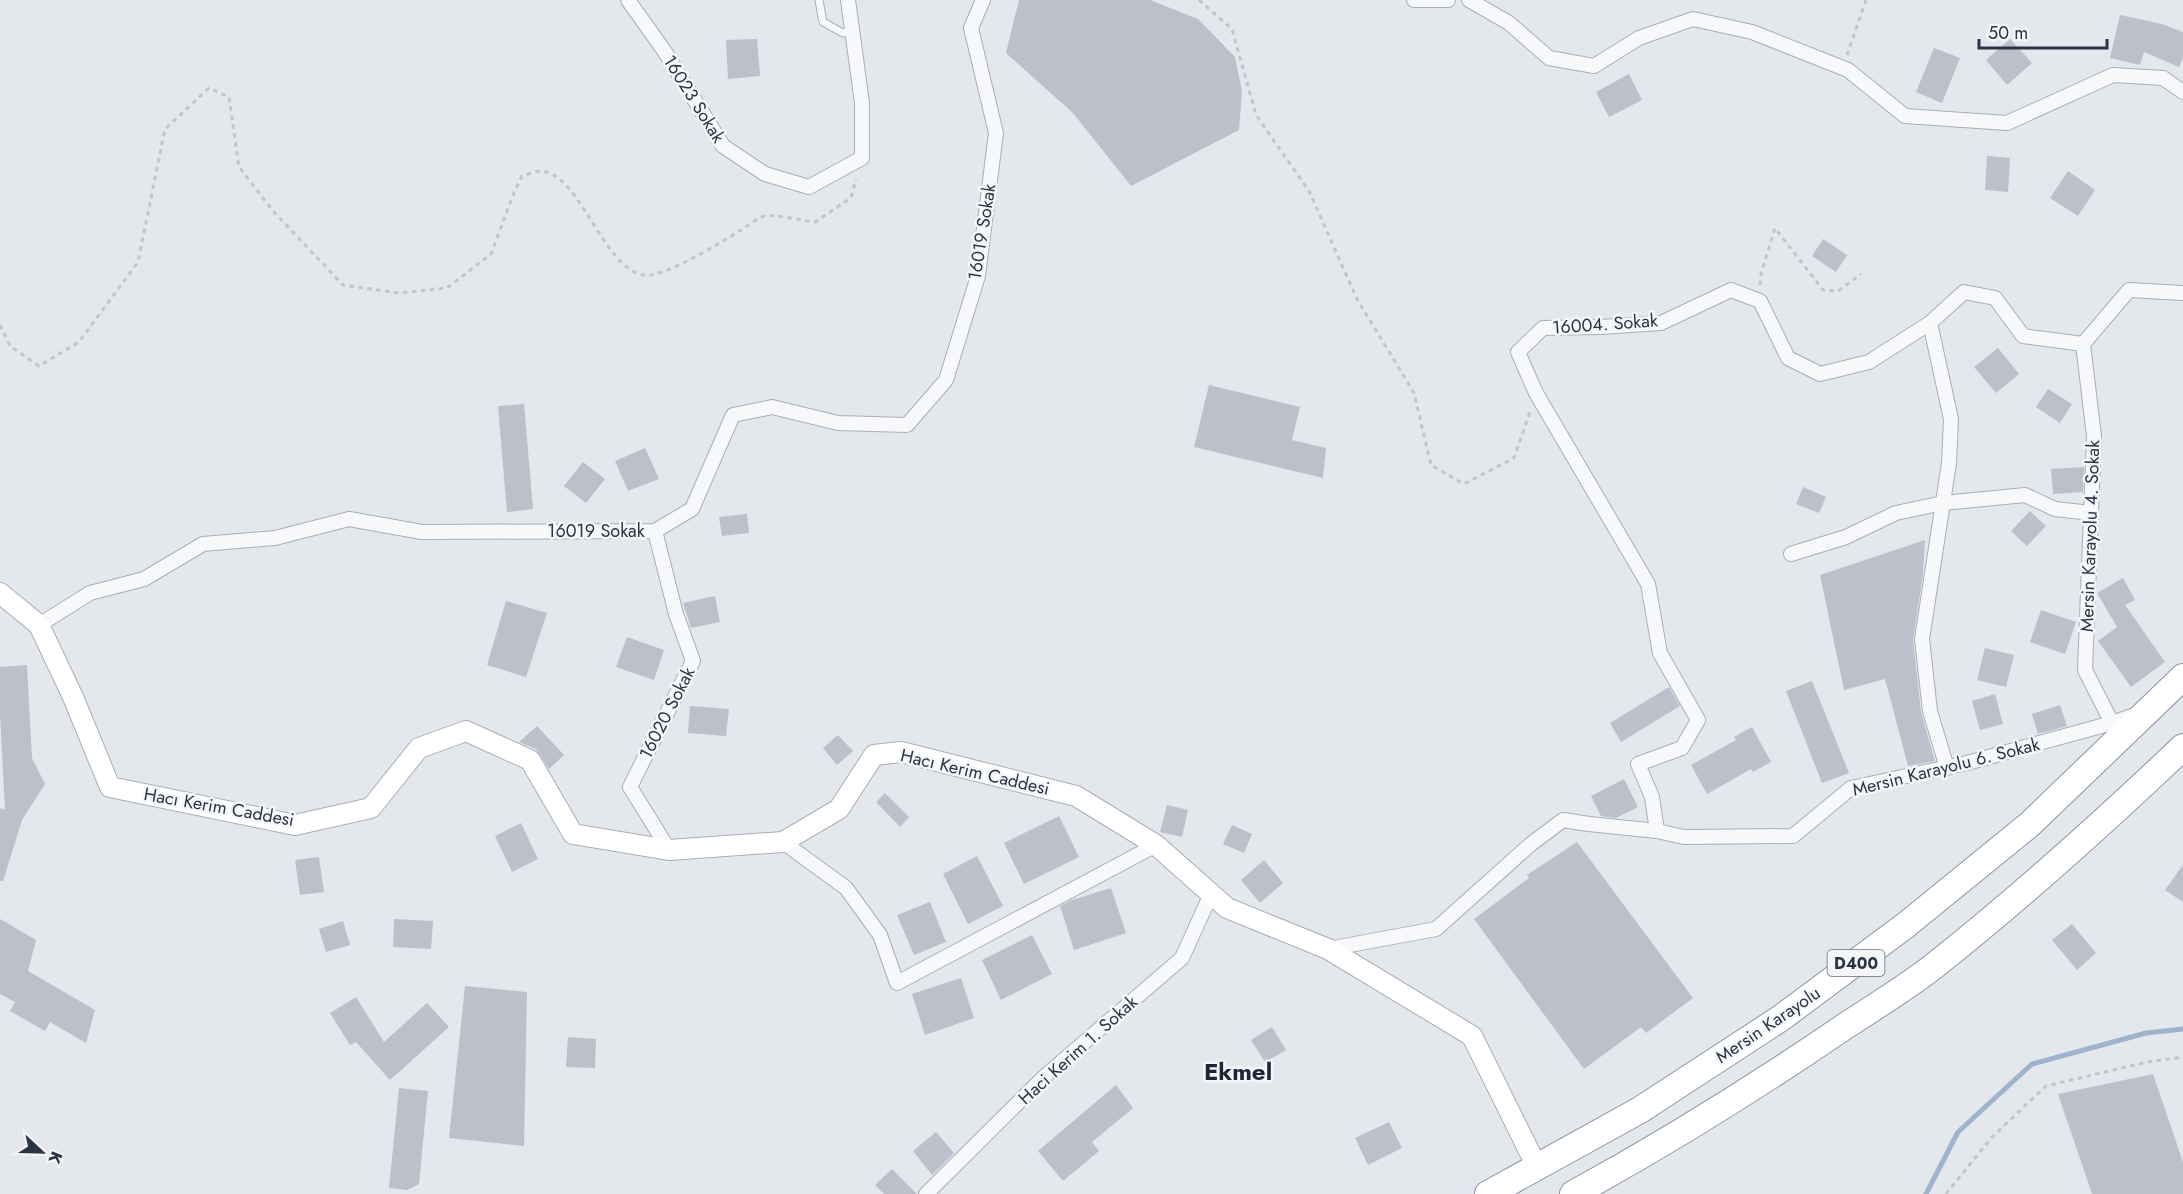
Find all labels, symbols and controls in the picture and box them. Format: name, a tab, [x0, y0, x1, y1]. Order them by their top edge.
scale bar	[1979, 12, 2106, 50]
text: 50 m	[1988, 20, 2028, 46]
street label: 16023 Sokak	[657, 50, 731, 148]
street label: 16019 Sokak	[962, 182, 1002, 282]
street label: 16004. Sokak	[1551, 307, 1659, 341]
street label: Mersin Karayolu 4. Sokak	[2074, 439, 2106, 633]
street label: 16019 Sokak	[547, 518, 645, 544]
street label: 16020 Sokak	[633, 663, 701, 763]
street label: Mersin Karayolu 6. Sokak	[1850, 731, 2042, 803]
street label: Hacı Kerim Caddesi	[898, 742, 1052, 802]
street label: Hacı Kerim Caddesi	[142, 781, 296, 833]
road number: D400	[1828, 950, 1884, 976]
street label: Mersin Karayolu	[1710, 980, 1826, 1070]
street label: Haci Kerim 1. Sokak	[1013, 989, 1143, 1111]
district label: Ekmel	[1204, 1054, 1272, 1089]
north arrow	[12, 1122, 72, 1182]
text: K	[42, 1148, 68, 1168]

